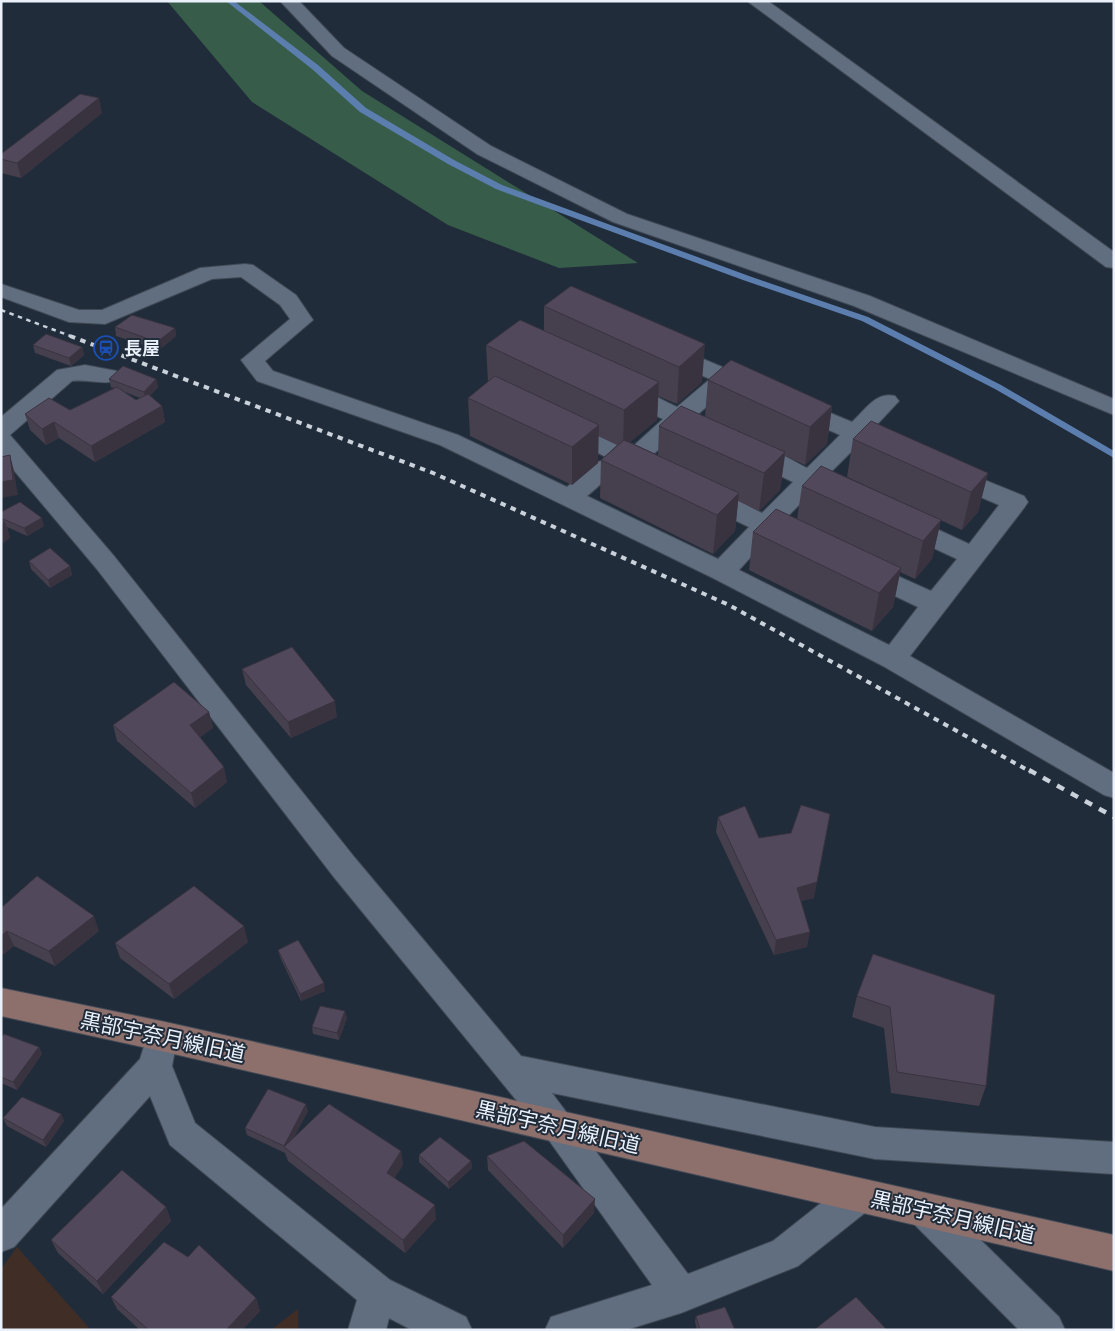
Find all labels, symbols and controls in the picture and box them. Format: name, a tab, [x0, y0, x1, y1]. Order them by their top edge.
station icon: 長屋	[93, 335, 119, 361]
place label: 長屋	[124, 337, 160, 360]
street label: 黒部宇奈月線旧道	[78, 1006, 248, 1068]
street label: 黒部宇奈月線旧道	[473, 1095, 643, 1159]
street label: 黒部宇奈月線旧道	[868, 1185, 1038, 1249]

